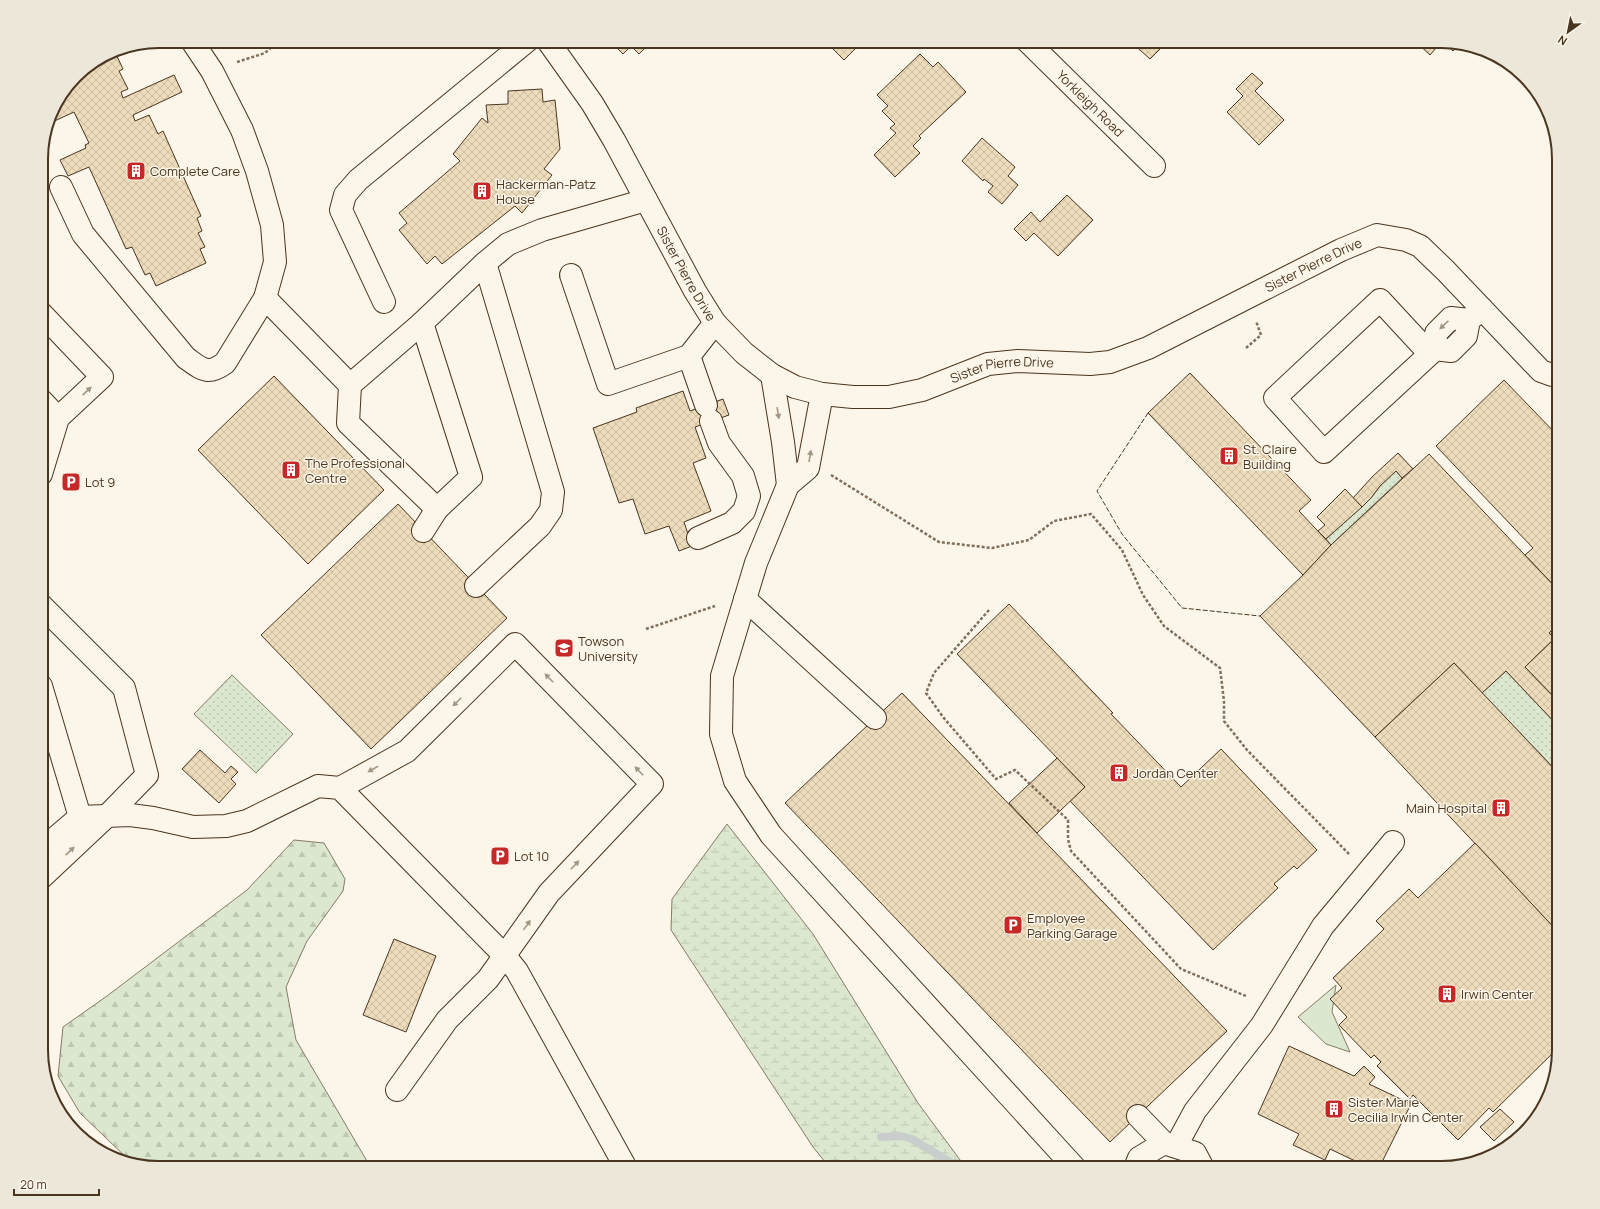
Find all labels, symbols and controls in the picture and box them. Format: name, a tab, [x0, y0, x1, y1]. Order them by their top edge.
north arrow	[1548, 12, 1588, 52]
text: N	[1555, 32, 1570, 49]
street label: Yorkleigh Road	[1053, 66, 1128, 141]
building icon: Complete Care	[125, 160, 147, 182]
place label: Complete Care	[150, 162, 241, 180]
place label: Hackerman-Patz House	[496, 175, 596, 208]
building icon: Hackerman-Patz House	[471, 180, 493, 202]
street label: Sister Pierre Drive	[653, 223, 721, 325]
street label: Sister Pierre Drive	[1262, 233, 1365, 296]
one-way arrow	[1439, 320, 1449, 330]
street label: Sister Pierre Drive	[947, 352, 1055, 387]
one-way arrow	[82, 387, 91, 396]
one-way arrow	[775, 407, 781, 419]
place label: St. Claire Building	[1243, 440, 1297, 473]
building icon: St. Claire Building	[1218, 445, 1240, 467]
one-way arrow	[808, 450, 814, 462]
place label: The Professional Centre	[305, 454, 405, 487]
building icon: The Professional Centre	[280, 459, 302, 481]
parking icon: Lot 9	[60, 471, 82, 493]
place label: Lot 9	[85, 473, 115, 491]
place label: Towson University	[578, 632, 638, 665]
school or university icon: Towson University	[553, 637, 575, 659]
one-way arrow	[544, 673, 553, 683]
one-way arrow	[452, 697, 462, 707]
building icon: Jordan Center	[1108, 762, 1130, 784]
place label: Jordan Center	[1133, 764, 1218, 782]
one-way arrow	[367, 766, 379, 773]
one-way arrow	[635, 766, 644, 776]
building icon: Main Hospital	[1490, 797, 1512, 819]
place label: Main Hospital	[1406, 799, 1487, 817]
parking icon: Lot 10	[489, 845, 511, 867]
one-way arrow	[64, 847, 75, 856]
place label: Lot 10	[514, 847, 549, 865]
one-way arrow	[571, 860, 580, 870]
place label: Employee Parking Garage	[1027, 909, 1118, 942]
parking icon: Employee Parking Garage	[1002, 914, 1024, 936]
one-way arrow	[523, 919, 531, 930]
building icon: Irwin Center	[1436, 983, 1458, 1005]
place label: Irwin Center	[1461, 985, 1534, 1003]
place label: Sister Marie Cecilia Irwin Center	[1348, 1093, 1464, 1126]
building icon: Sister Marie Cecilia Irwin Center	[1323, 1098, 1345, 1120]
scale bar	[14, 1171, 99, 1197]
text: 20 m	[20, 1176, 47, 1193]

